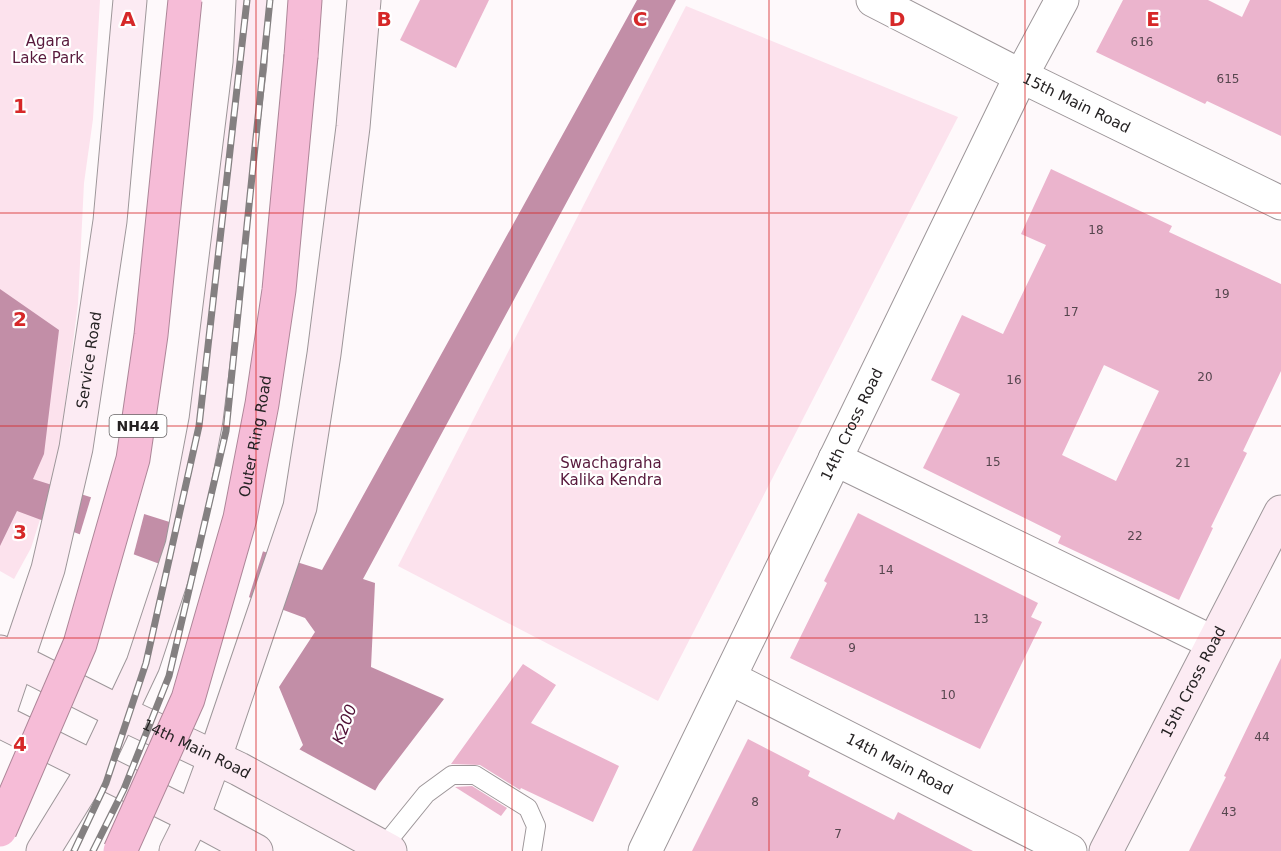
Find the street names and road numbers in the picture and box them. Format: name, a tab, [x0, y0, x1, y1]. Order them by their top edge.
street label: 15th Main Road	[1020, 69, 1133, 137]
street label: Service Road	[73, 310, 105, 410]
street label: 14th Cross Road	[817, 365, 887, 484]
street label: Outer Ring Road	[235, 374, 275, 499]
road number: NH44	[110, 415, 166, 437]
street label: 15th Cross Road	[1157, 623, 1229, 741]
street label: 14th Main Road	[139, 715, 254, 782]
street label: 14th Main Road	[843, 729, 956, 799]

